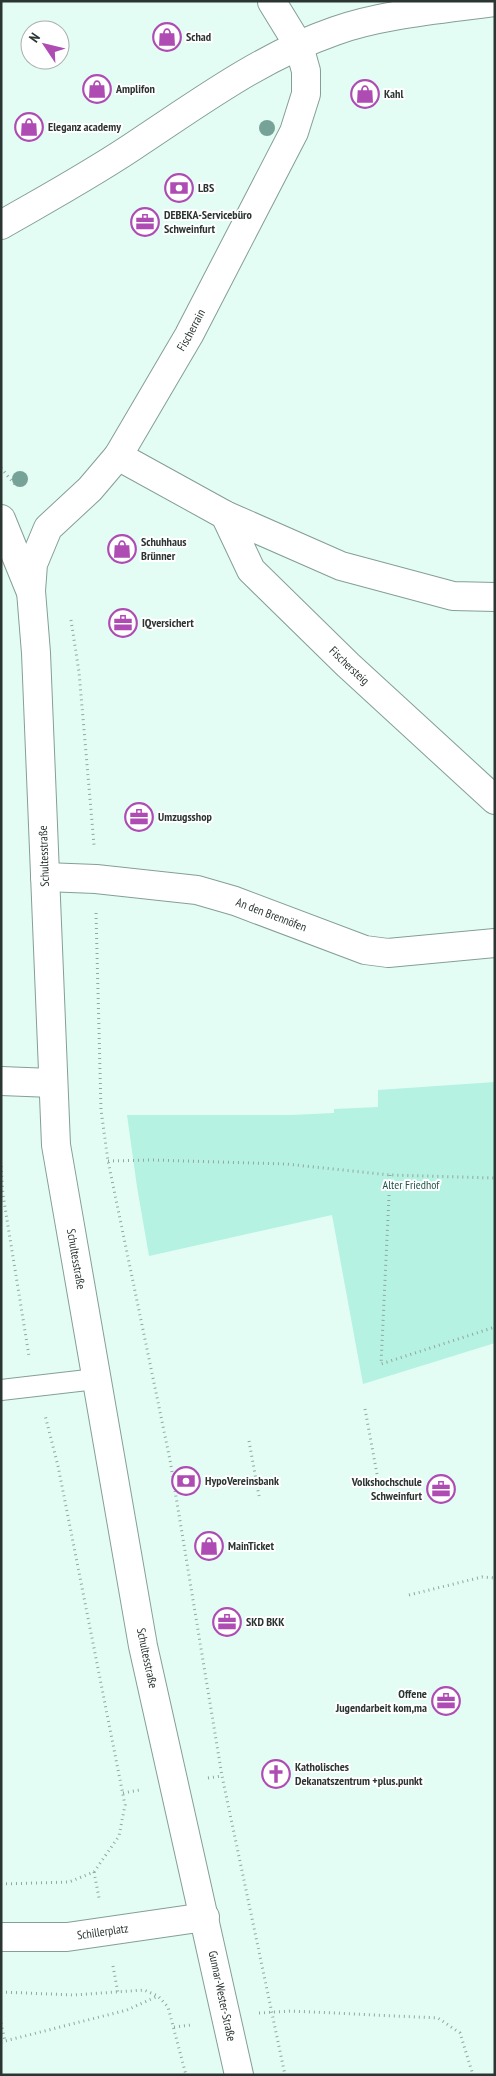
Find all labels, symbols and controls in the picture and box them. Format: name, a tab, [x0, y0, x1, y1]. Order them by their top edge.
north arrow	[20, 20, 70, 70]
shop icon: Schad	[152, 22, 182, 52]
text: N	[25, 29, 44, 46]
place label: Schad	[186, 29, 211, 44]
shop icon: Amplifon	[82, 74, 112, 104]
shop icon: Kahl	[350, 79, 380, 109]
place label: Amplifon	[115, 81, 155, 96]
place label: Kahl	[384, 86, 403, 101]
shop icon: Eleganz academy	[14, 112, 44, 142]
place label: Eleganz academy	[48, 119, 121, 134]
bank icon: LBS	[164, 173, 194, 203]
place label: LBS	[198, 180, 214, 195]
office icon: DEBEKA-Servicebüro Schweinfurt	[130, 207, 160, 237]
place label: DEBEKA-Servicebüro Schweinfurt	[164, 207, 253, 236]
street label: Fischerrain	[173, 306, 208, 354]
shop icon: Schuhhaus Brünner	[107, 534, 137, 564]
place label: Schuhhaus Brünner	[141, 534, 187, 563]
office icon: IQversichert	[108, 608, 138, 638]
place label: IQversichert	[142, 615, 194, 630]
street label: Fischersteig	[326, 643, 373, 688]
office icon: Umzugsshop	[124, 802, 154, 832]
place label: Umzugsshop	[158, 809, 213, 824]
street label: Schultesstraße	[35, 825, 52, 887]
street label: An den Brennöfen	[234, 894, 309, 934]
park label: Alter Friedhof	[383, 1177, 440, 1192]
street label: Schultesstraße	[64, 1227, 89, 1290]
bank icon: HypoVereinsbank	[171, 1466, 201, 1496]
place label: HypoVereinsbank	[205, 1473, 279, 1488]
place label: Volkshochschule Schweinfurt	[351, 1474, 423, 1503]
office icon: Volkshochschule Schweinfurt	[426, 1474, 456, 1504]
shop icon: MainTicket	[194, 1531, 224, 1561]
place label: MainTicket	[228, 1538, 274, 1553]
office icon: SKD BKK	[212, 1607, 242, 1637]
place label: SKD BKK	[246, 1614, 285, 1629]
street label: Schultesstraße	[134, 1626, 161, 1689]
place label: Offene Jugendarbeit kom,ma	[335, 1686, 427, 1715]
office icon: Offene Jugendarbeit kom,ma	[431, 1686, 461, 1716]
church icon: Katholisches Dekanatszentrum +plus.punkt	[261, 1759, 291, 1789]
place label: Katholisches Dekanatszentrum +plus.punkt	[295, 1759, 423, 1788]
street label: Schillerplatz	[76, 1920, 129, 1942]
street label: Gunnar-Wester-Straße	[206, 1949, 239, 2043]

